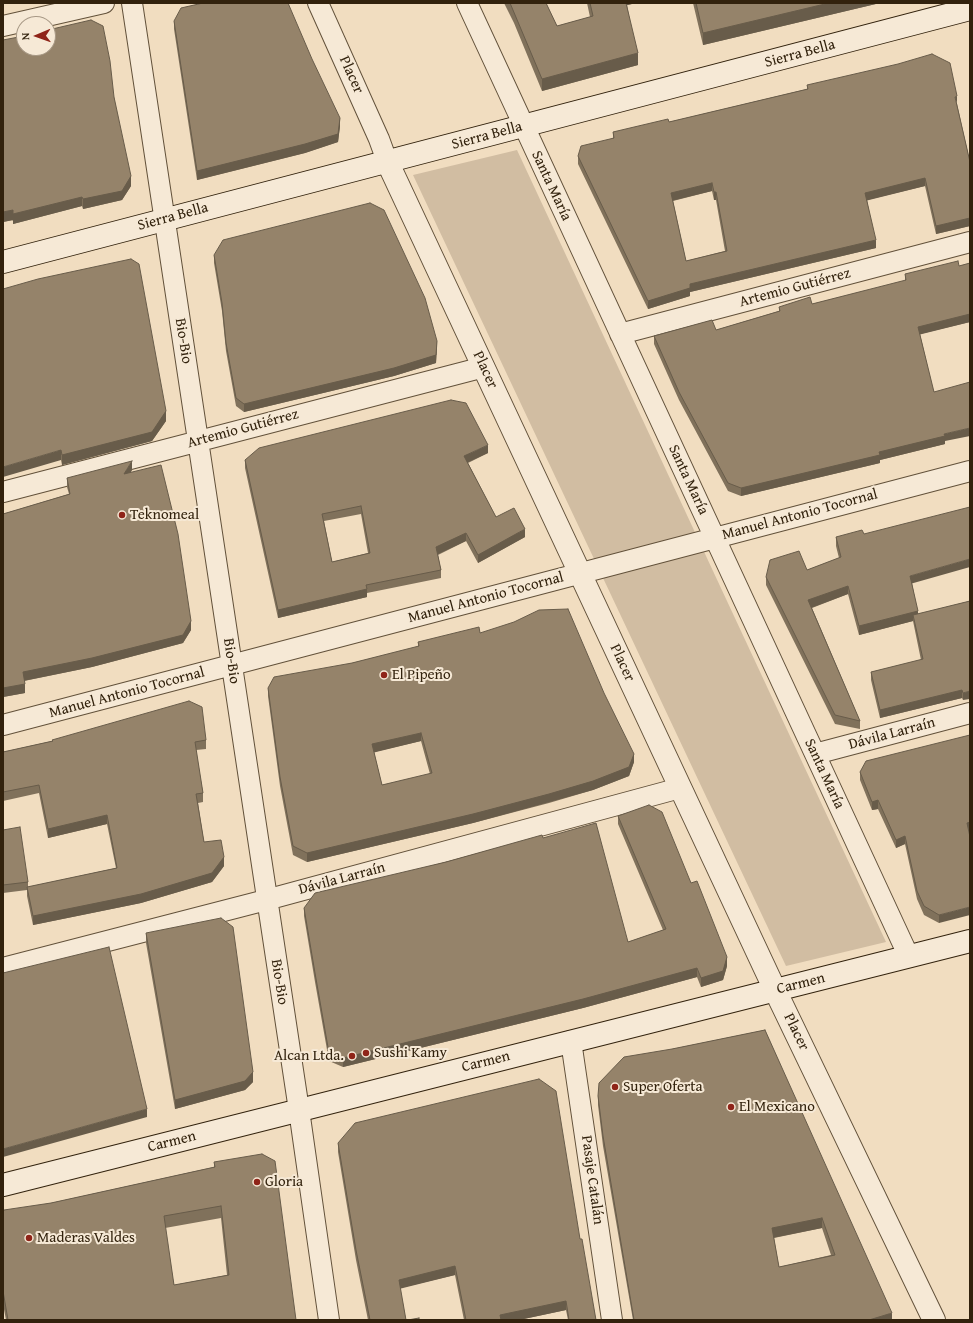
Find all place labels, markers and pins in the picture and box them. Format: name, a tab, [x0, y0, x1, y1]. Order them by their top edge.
place label: Teknomeal	[130, 506, 199, 524]
marker: Teknomeal	[117, 510, 127, 520]
place label: El Pipeño	[392, 666, 451, 684]
marker: El Pipeño	[379, 670, 389, 680]
place label: Sushi Kamy	[374, 1044, 447, 1062]
place label: Alcan Ltda.	[274, 1047, 344, 1065]
marker: Sushi Kamy	[361, 1048, 371, 1058]
marker: Alcan Ltda.	[347, 1051, 357, 1061]
place label: Super Oferta	[623, 1078, 703, 1096]
marker: Super Oferta	[610, 1082, 620, 1092]
place label: El Mexicano	[739, 1098, 815, 1116]
marker: El Mexicano	[726, 1102, 736, 1112]
place label: Gloria	[265, 1173, 303, 1191]
marker: Gloria	[252, 1177, 262, 1187]
place label: Maderas Valdes	[37, 1229, 135, 1247]
marker: Maderas Valdes	[24, 1233, 34, 1243]

